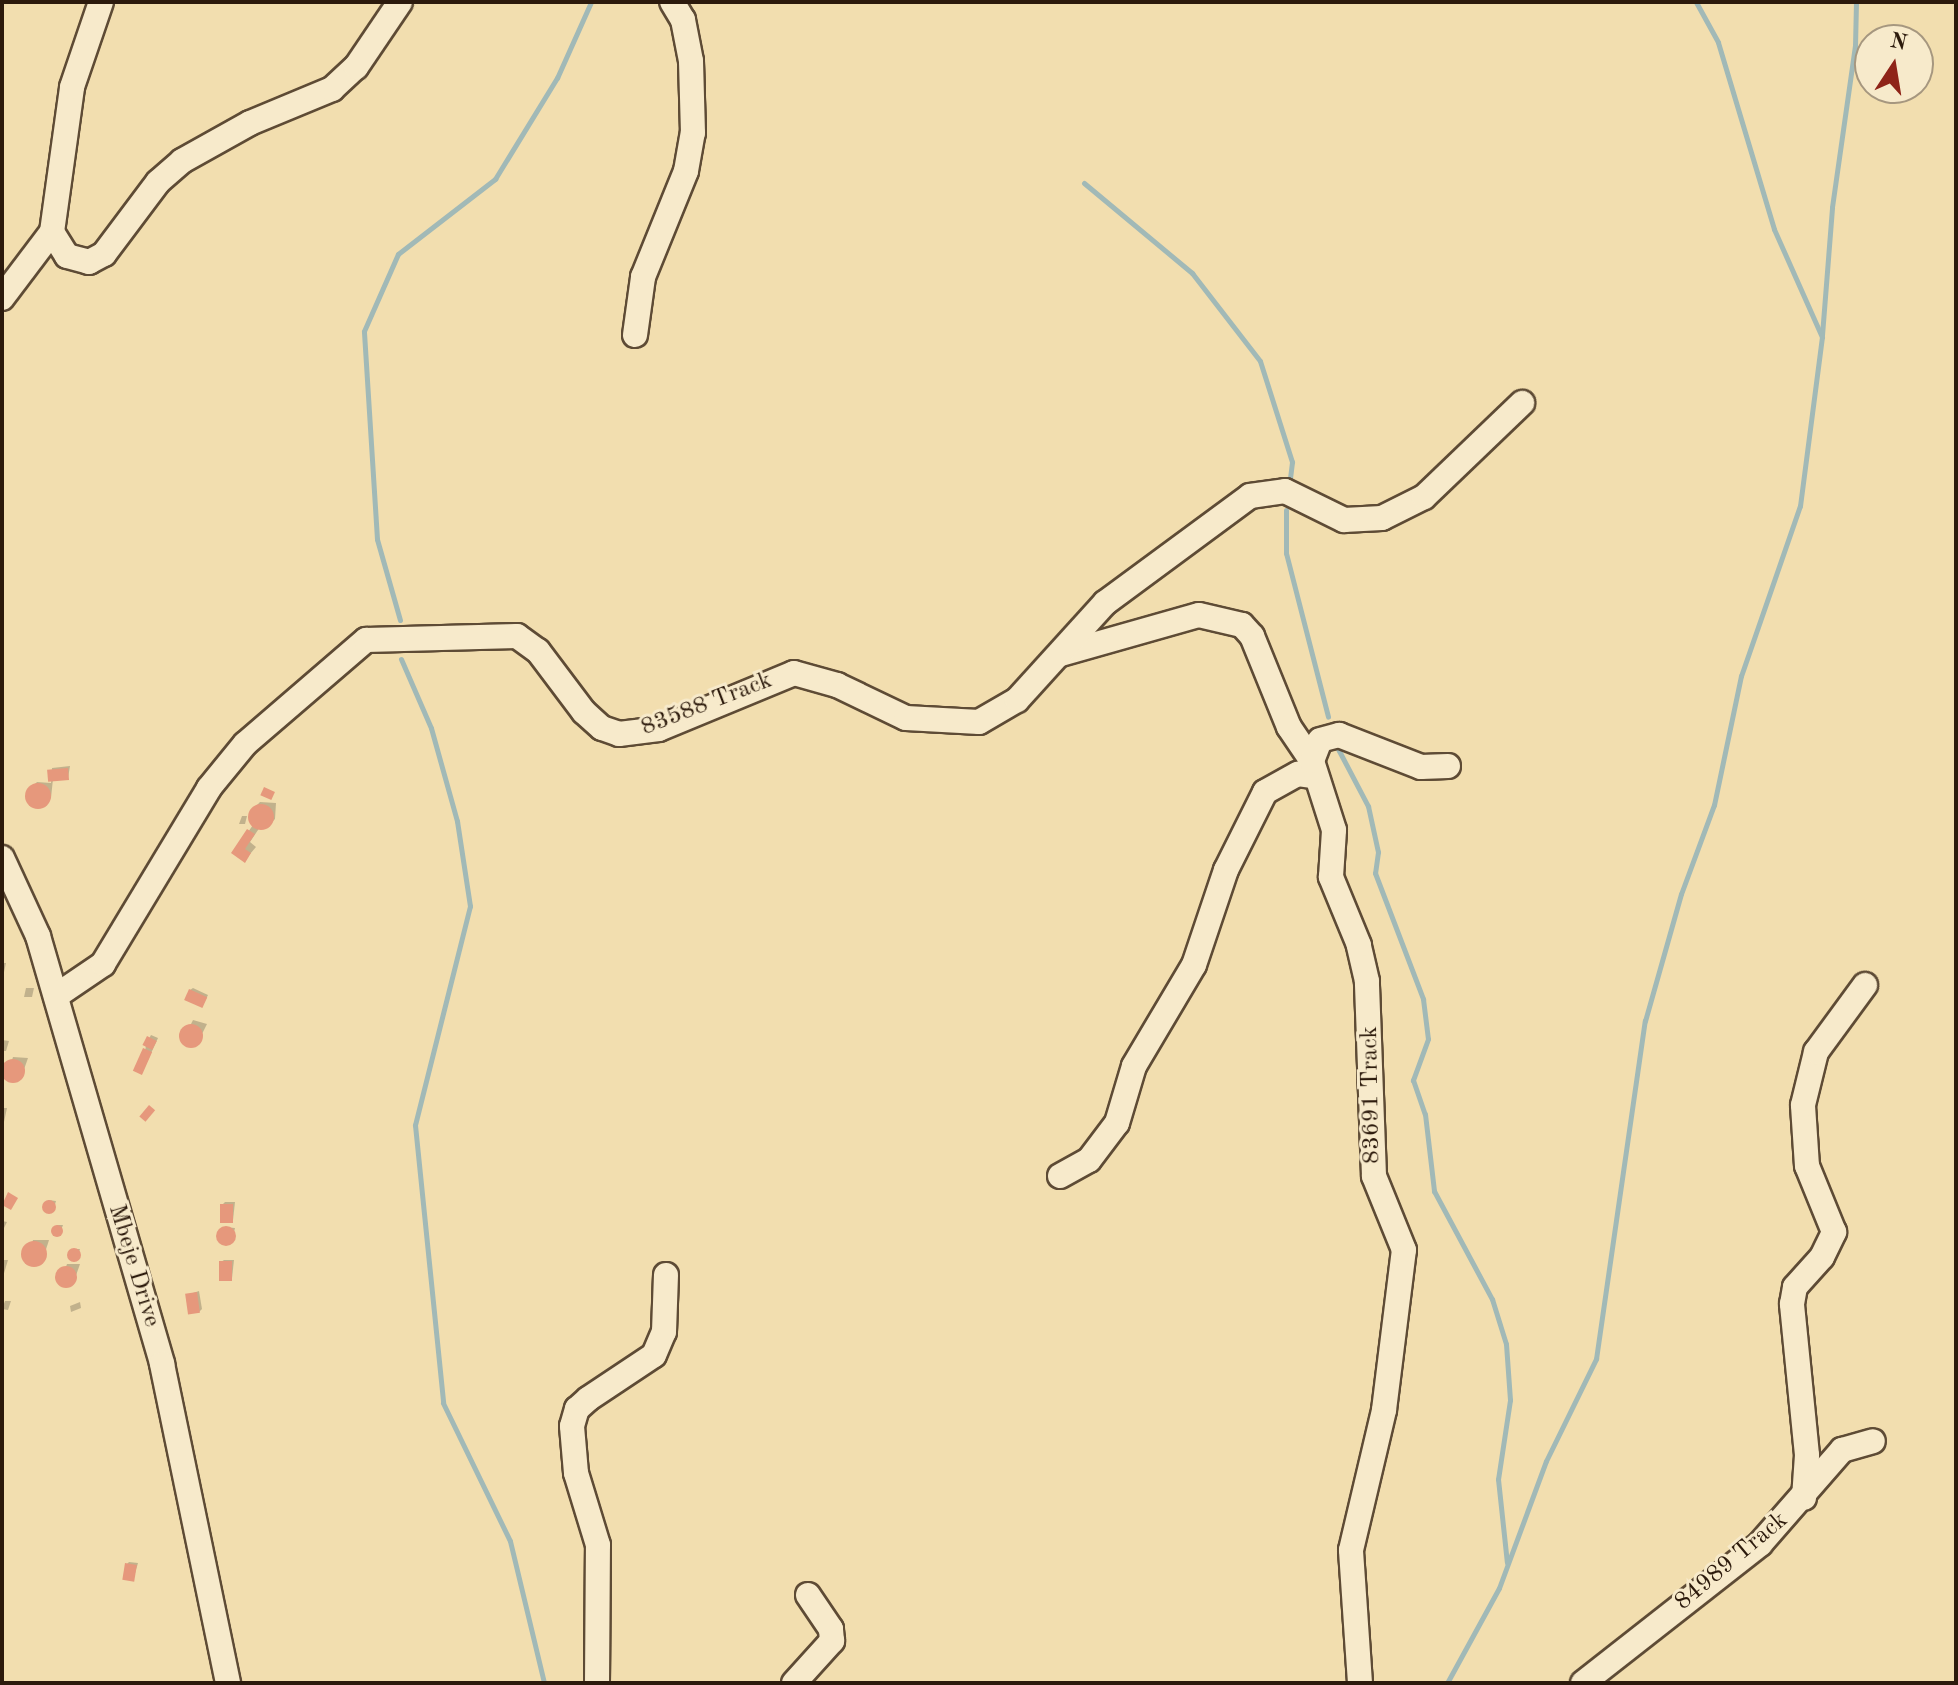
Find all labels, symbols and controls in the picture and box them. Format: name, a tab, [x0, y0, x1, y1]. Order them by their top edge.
north arrow	[1854, 24, 1934, 104]
text: N	[1888, 30, 1909, 55]
street label: 83588 Track	[637, 667, 777, 743]
street label: 83691 Track	[1356, 1026, 1388, 1164]
street label: Mbeje Drive	[101, 1201, 165, 1331]
street label: 84989 Track	[1670, 1507, 1794, 1617]

